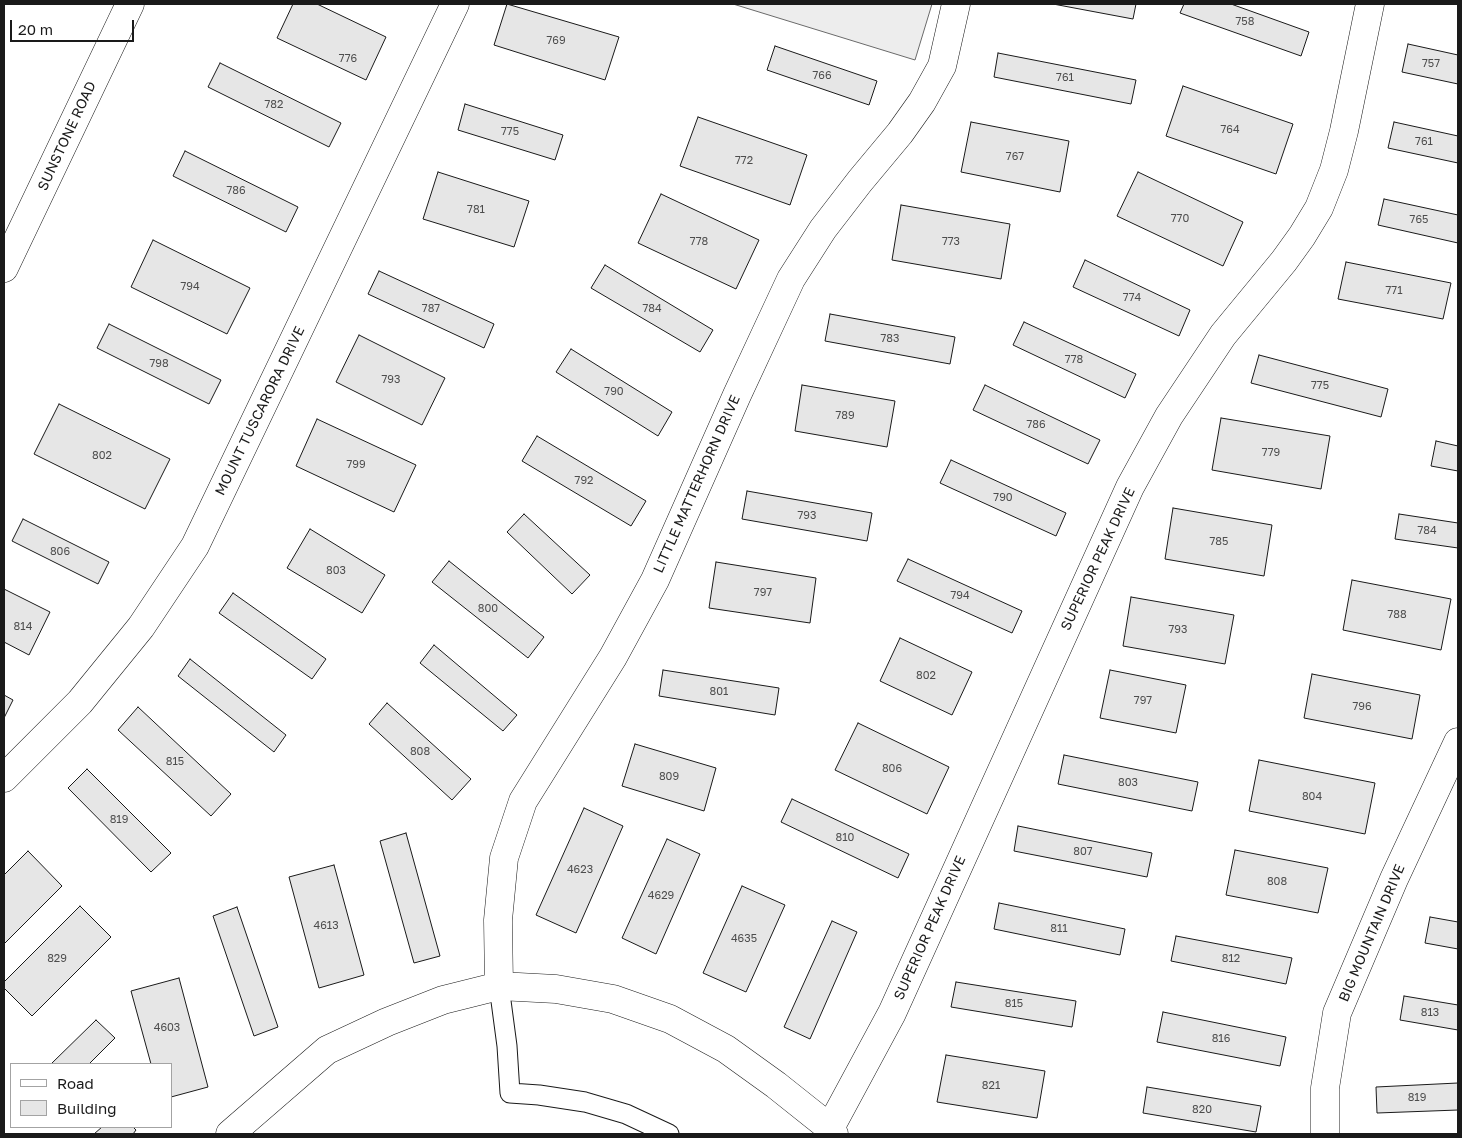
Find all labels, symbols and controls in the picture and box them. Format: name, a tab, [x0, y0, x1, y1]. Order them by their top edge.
scale bar	[12, 10, 136, 42]
house number: 758	[1236, 15, 1254, 29]
text: 20 m	[18, 20, 53, 38]
house number: 769	[546, 34, 566, 48]
house number: 776	[339, 52, 357, 66]
house number: 757	[1422, 57, 1440, 71]
house number: 766	[812, 69, 832, 83]
house number: 761	[1056, 71, 1074, 85]
street label: SUNSTONE ROAD	[34, 79, 100, 193]
house number: 782	[265, 98, 283, 112]
house number: 764	[1220, 123, 1240, 137]
house number: 775	[501, 125, 519, 139]
house number: 761	[1415, 135, 1433, 149]
house number: 767	[1006, 150, 1024, 164]
house number: 772	[735, 154, 753, 168]
house number: 786	[226, 184, 246, 198]
house number: 781	[467, 203, 485, 217]
house number: 770	[1171, 212, 1189, 226]
house number: 765	[1410, 213, 1428, 227]
house number: 778	[690, 235, 708, 249]
house number: 773	[942, 235, 960, 249]
house number: 794	[180, 280, 200, 294]
house number: 771	[1386, 284, 1402, 298]
house number: 774	[1123, 291, 1141, 305]
house number: 787	[422, 302, 440, 316]
house number: 784	[642, 302, 662, 316]
street label: MOUNT TUSCARORA DRIVE	[212, 324, 308, 498]
house number: 783	[881, 332, 899, 346]
house number: 778	[1065, 353, 1083, 367]
house number: 798	[149, 357, 169, 371]
house number: 793	[382, 373, 400, 387]
house number: 775	[1311, 379, 1329, 393]
house number: 790	[604, 385, 624, 399]
street label: LITTLE MATTERHORN DRIVE	[650, 392, 744, 576]
house number: 789	[835, 409, 855, 423]
house number: 786	[1026, 418, 1046, 432]
house number: 779	[1262, 446, 1280, 460]
house number: 802	[92, 449, 112, 463]
house number: 799	[346, 458, 366, 472]
house number: 792	[575, 474, 593, 488]
street label: SUPERIOR PEAK DRIVE	[1057, 485, 1139, 633]
house number: 790	[993, 491, 1013, 505]
house number: 793	[798, 509, 816, 523]
house number: 784	[1417, 524, 1437, 538]
house number: 785	[1210, 535, 1228, 549]
house number: 806	[50, 545, 70, 559]
house number: 803	[326, 564, 346, 578]
house number: 797	[754, 586, 772, 600]
house number: 794	[950, 589, 970, 603]
house number: 800	[478, 602, 498, 616]
house number: 788	[1387, 608, 1407, 622]
house number: 814	[14, 620, 32, 634]
house number: 793	[1169, 623, 1187, 637]
house number: 802	[916, 669, 936, 683]
house number: 801	[710, 685, 728, 699]
house number: 797	[1134, 694, 1152, 708]
house number: 796	[1352, 700, 1372, 714]
house number: 808	[410, 745, 430, 759]
house number: 815	[166, 755, 184, 769]
house number: 806	[882, 762, 902, 776]
house number: 809	[659, 770, 679, 784]
house number: 803	[1118, 776, 1138, 790]
house number: 804	[1302, 790, 1322, 804]
house number: 819	[110, 813, 128, 827]
house number: 810	[836, 831, 854, 845]
house number: 807	[1073, 845, 1093, 859]
street label: SUPERIOR PEAK DRIVE	[891, 853, 969, 1003]
street label: BIG MOUNTAIN DRIVE	[1335, 862, 1409, 1004]
house number: 4623	[567, 863, 593, 877]
house number: 808	[1267, 875, 1287, 889]
house number: 4629	[648, 889, 674, 903]
house number: 4613	[313, 919, 339, 933]
house number: 811	[1050, 922, 1068, 936]
house number: 4635	[731, 932, 757, 946]
house number: 829	[47, 952, 67, 966]
house number: 812	[1222, 952, 1240, 966]
house number: 815	[1005, 997, 1023, 1011]
house number: 813	[1421, 1006, 1439, 1020]
house number: 4603	[154, 1021, 180, 1035]
house number: 816	[1212, 1032, 1230, 1046]
legend	[10, 1063, 172, 1128]
text: Road	[57, 1074, 94, 1092]
house number: 821	[982, 1079, 1000, 1093]
house number: 819	[1408, 1091, 1426, 1105]
text: Building	[57, 1099, 117, 1117]
house number: 820	[1192, 1103, 1212, 1117]

